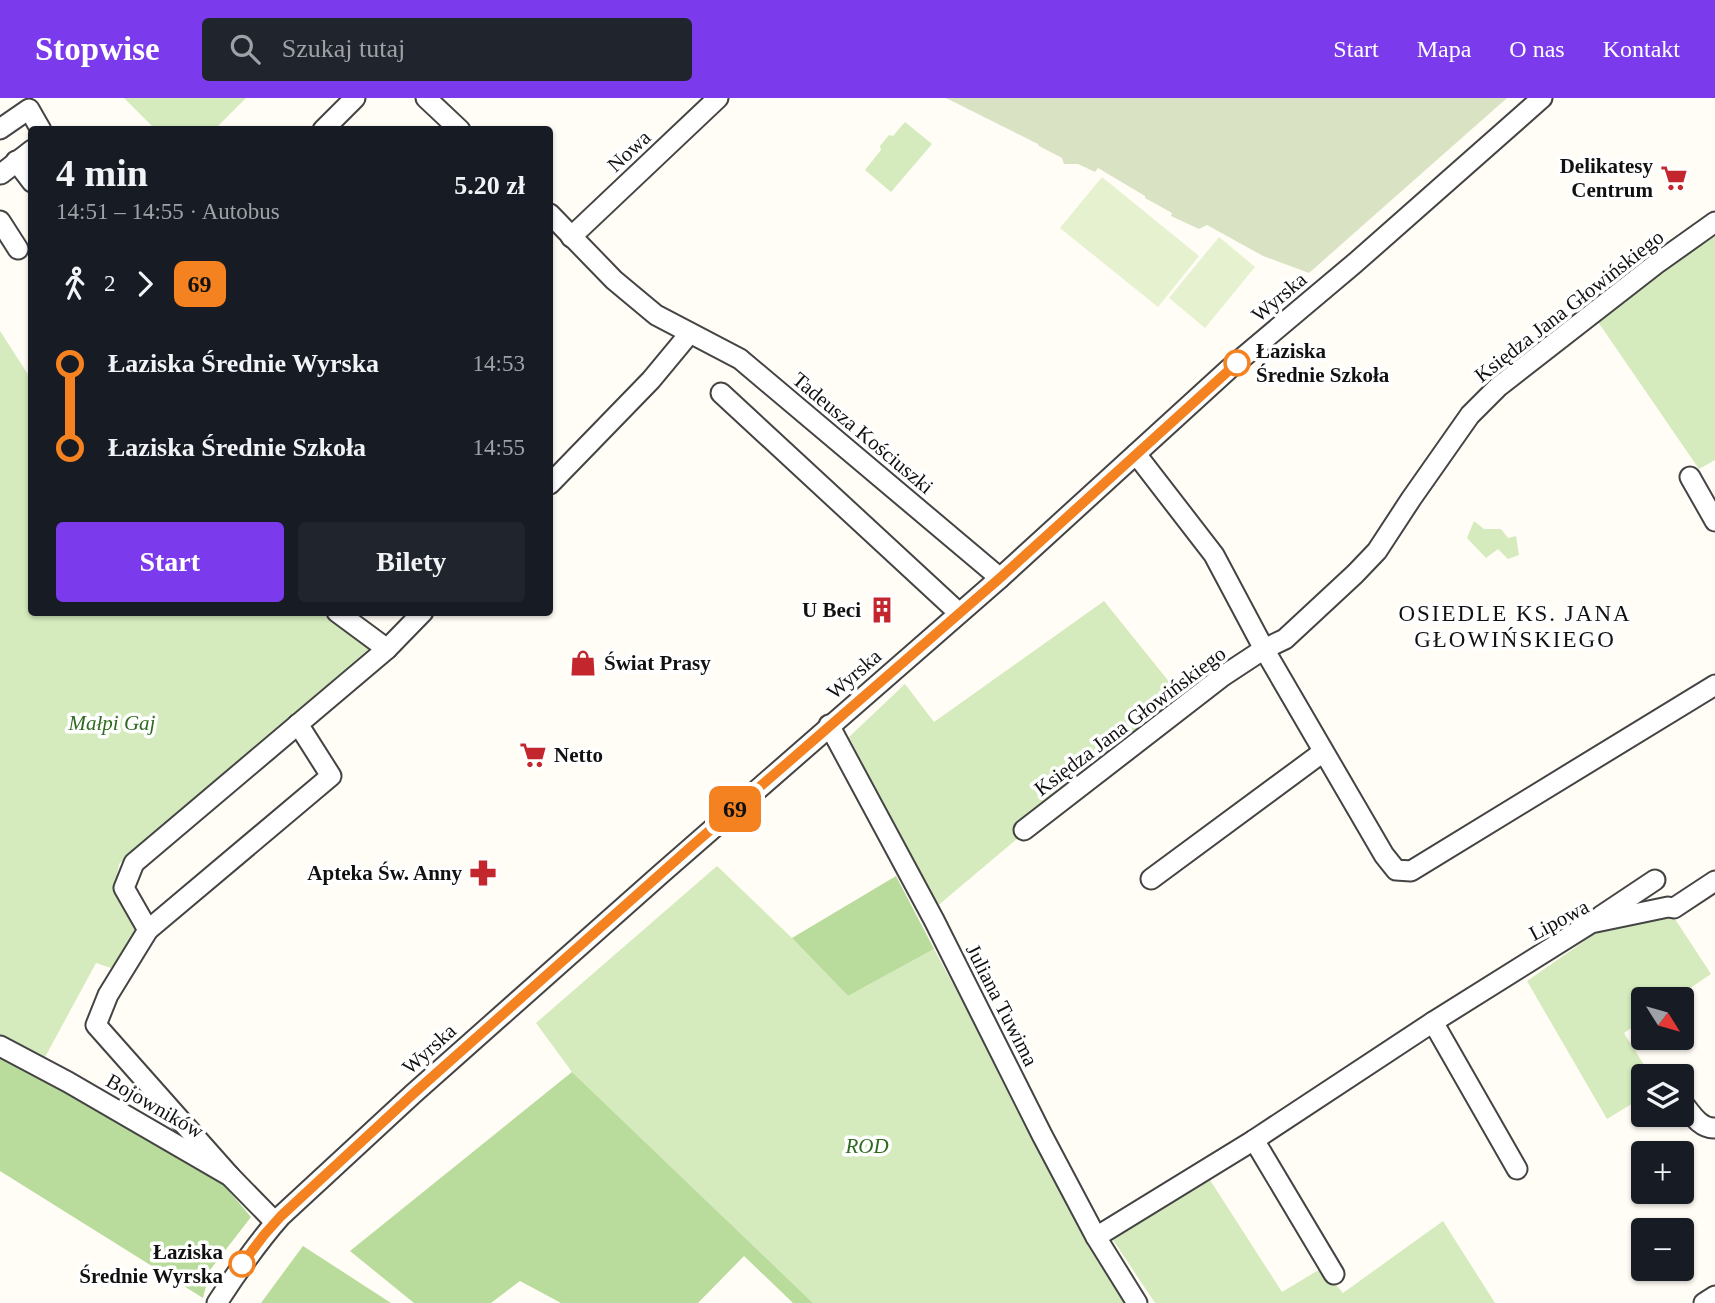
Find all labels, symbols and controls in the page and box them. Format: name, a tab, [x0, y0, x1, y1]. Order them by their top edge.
search box	[202, 18, 692, 81]
icon: search	[226, 30, 264, 68]
text: Stopwise	[35, 31, 160, 67]
text: Szukaj tutaj	[282, 34, 405, 63]
text: Start	[1333, 36, 1379, 62]
text: Mapa	[1417, 36, 1471, 62]
text: O nas	[1509, 36, 1565, 62]
text: Kontakt	[1603, 36, 1680, 62]
street label: Nowa	[602, 125, 656, 177]
text: 4 min	[56, 152, 148, 194]
place label: Delikatesy Centrum	[1560, 154, 1654, 202]
supermarket icon: Delikatesy Centrum	[1659, 163, 1689, 193]
text: 5.20 zł	[454, 171, 525, 200]
text: 14:51 – 14:55 · Autobus	[56, 199, 280, 224]
street label: Księdza Jana Głowińskiego	[1470, 225, 1668, 387]
icon: walk	[56, 265, 94, 303]
icon: forward	[126, 265, 164, 303]
street label: Wyrska	[1247, 267, 1312, 327]
text: 2	[104, 271, 116, 296]
text: 69	[188, 271, 212, 297]
place label: Łaziska Średnie Szkoła	[1256, 339, 1390, 387]
text: Łaziska Średnie Wyrska	[108, 349, 379, 378]
marker: Łaziska Średnie Szkoła	[1224, 350, 1250, 376]
text: 14:53	[473, 351, 525, 376]
street label: Tadeusza Kościuszki	[788, 367, 938, 499]
text: Łaziska Średnie Szkoła	[108, 433, 366, 462]
text: 14:55	[473, 435, 525, 460]
button: Start	[56, 522, 284, 602]
button: Bilety	[298, 522, 525, 602]
building icon: U Beci	[867, 595, 897, 625]
place label: U Beci	[802, 598, 861, 622]
district label: OSIEDLE KS. JANA GŁOWIŃSKIEGO	[1398, 601, 1632, 652]
street label: Księdza Jana Głowińskiego	[1030, 641, 1230, 801]
street label: Wyrska	[822, 643, 887, 704]
shop icon: Świat Prasy	[568, 648, 598, 678]
place label: Świat Prasy	[604, 651, 711, 675]
park label: Małpi Gaj	[68, 711, 156, 735]
supermarket icon: Netto	[518, 740, 548, 770]
place label: Netto	[554, 743, 603, 767]
line badge: 69	[704, 786, 766, 832]
text: 69	[723, 796, 747, 822]
pharmacy icon: Apteka Św. Anny	[468, 858, 498, 888]
place label: Apteka Św. Anny	[307, 861, 462, 885]
street label: Lipowa	[1525, 894, 1594, 946]
street label: Juliana Tuwima	[961, 940, 1043, 1071]
north arrow	[1631, 987, 1694, 1050]
map controls	[1631, 987, 1694, 1281]
street label: Wyrska	[397, 1018, 461, 1079]
button: layers	[1631, 1064, 1694, 1127]
street label: Bojowników	[102, 1068, 209, 1144]
park label: ROD	[844, 1134, 889, 1158]
button: +	[1631, 1141, 1694, 1204]
button: −	[1631, 1218, 1694, 1281]
place label: Łaziska Średnie Wyrska	[79, 1240, 224, 1288]
marker: Łaziska Średnie Wyrska	[229, 1251, 255, 1277]

